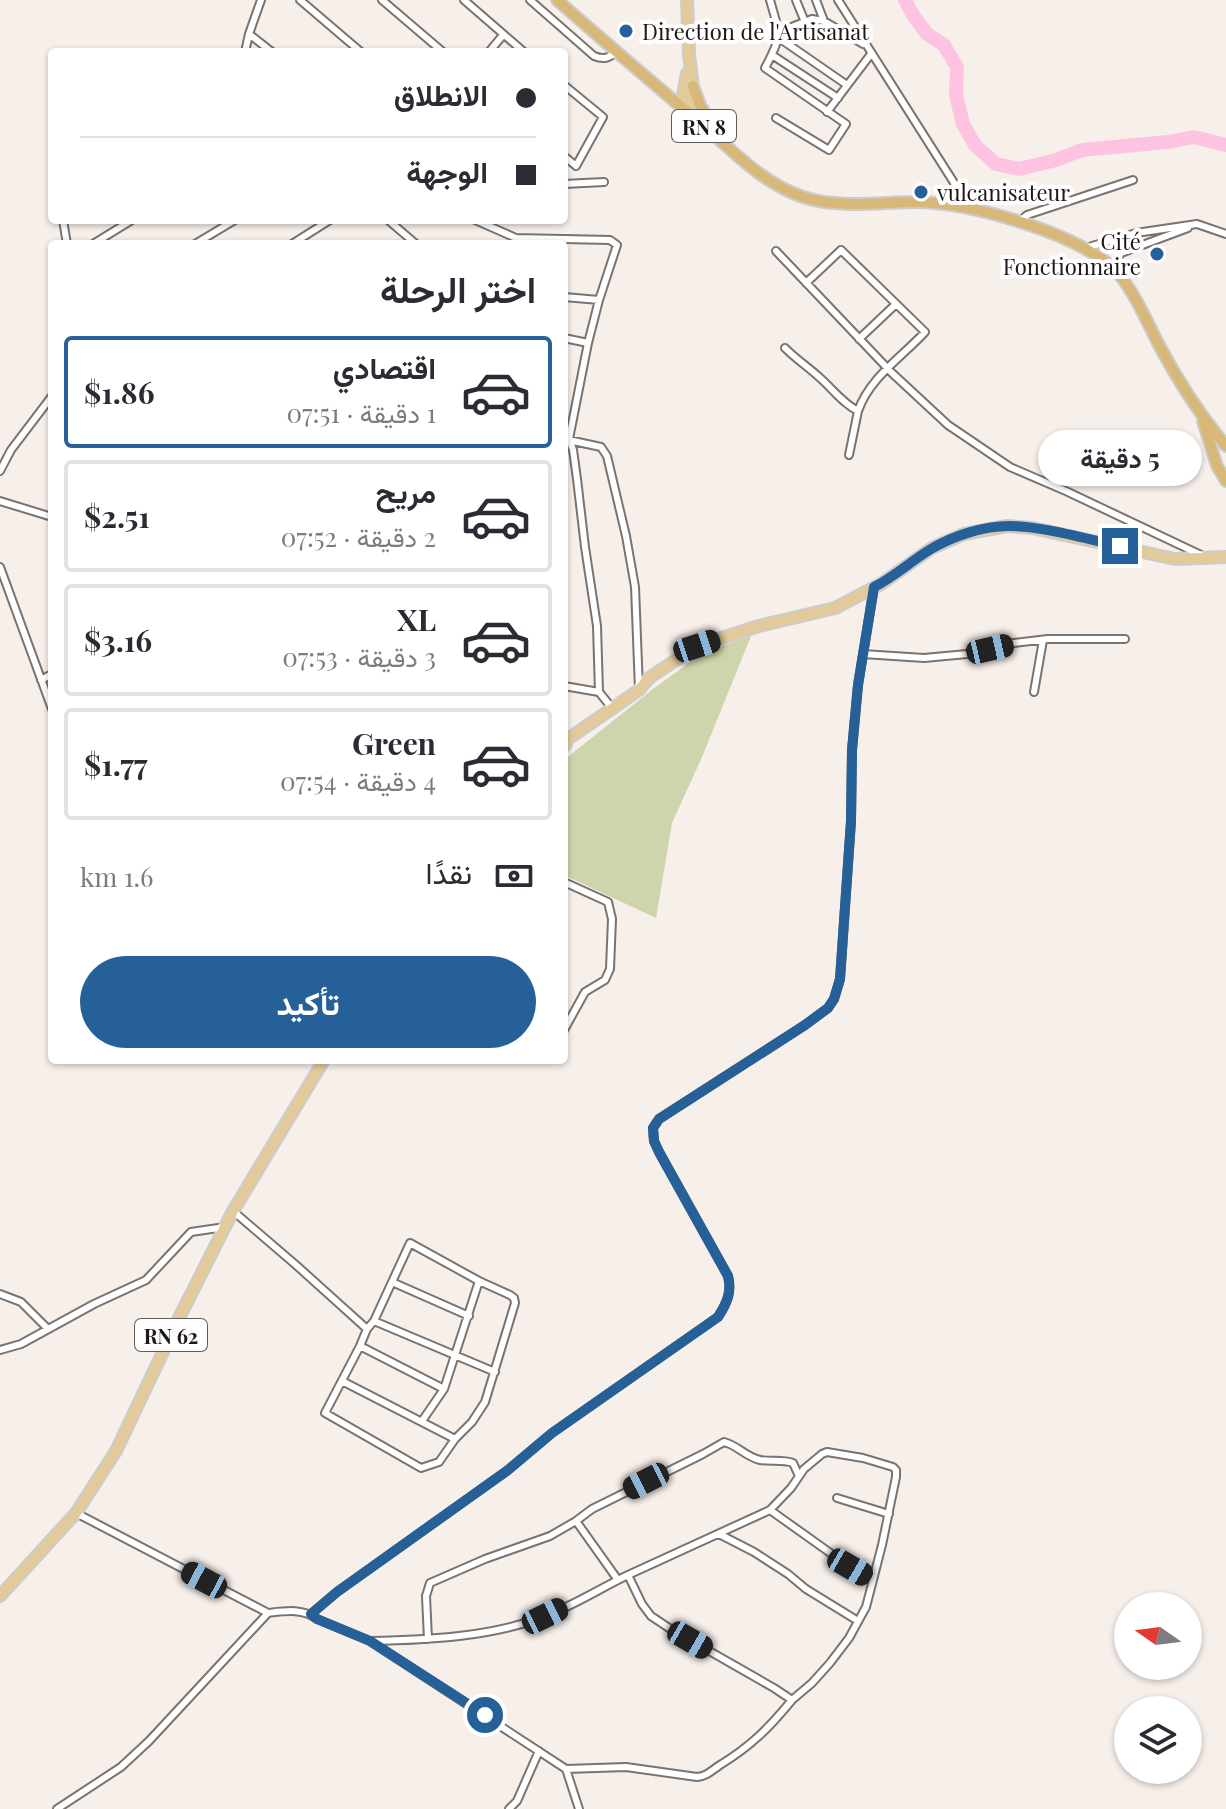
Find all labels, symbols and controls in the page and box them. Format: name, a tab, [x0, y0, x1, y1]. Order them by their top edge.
place label: Direction de l'Artisanat	[642, 16, 870, 46]
marker: Direction de l'Artisanat	[617, 22, 635, 40]
text: الانطلاق	[394, 74, 488, 114]
road number: RN 8	[672, 110, 736, 142]
text: الوجهة	[406, 151, 488, 191]
place label: vulcanisateur	[936, 177, 1070, 207]
marker: vulcanisateur	[912, 183, 930, 201]
place label: Cité Fonctionnaire	[1003, 226, 1141, 281]
marker: Cité Fonctionnaire	[1148, 245, 1166, 263]
text: اختر الرحلة	[380, 264, 536, 312]
text: اقتصادي	[333, 347, 436, 387]
icon: car	[460, 356, 532, 428]
text: $1.86	[84, 372, 154, 412]
text: 1 دقيقة · 07:51	[286, 395, 436, 430]
callout: 5 دقيقة	[1038, 430, 1202, 486]
text: 5 دقيقة	[1080, 440, 1160, 475]
text: مريح	[376, 471, 436, 511]
icon: car	[460, 480, 532, 552]
text: $2.51	[84, 496, 150, 536]
text: 2 دقيقة · 07:52	[281, 519, 436, 554]
route end	[1102, 528, 1138, 564]
text: XL	[397, 599, 436, 639]
icon: car	[460, 604, 532, 676]
text: $3.16	[84, 620, 152, 660]
car	[670, 627, 724, 665]
car	[964, 632, 1016, 666]
text: 3 دقيقة · 07:53	[282, 639, 436, 674]
text: Green	[352, 723, 436, 763]
icon: car	[460, 728, 532, 800]
text: $1.77	[84, 744, 148, 784]
text: 4 دقيقة · 07:54	[280, 763, 436, 798]
text: نقدًا	[426, 852, 472, 892]
icon: cash	[492, 854, 536, 898]
text: 1.6 km	[80, 859, 154, 894]
button: تأكيد	[80, 956, 536, 1048]
road number: RN 62	[135, 1319, 207, 1351]
car	[619, 1459, 673, 1503]
car	[823, 1545, 877, 1589]
car	[177, 1558, 231, 1602]
north arrow	[1114, 1592, 1202, 1680]
map controls	[1114, 1592, 1202, 1784]
car	[518, 1595, 572, 1637]
car	[663, 1618, 717, 1662]
button: layers	[1114, 1696, 1202, 1784]
route start	[467, 1697, 503, 1733]

